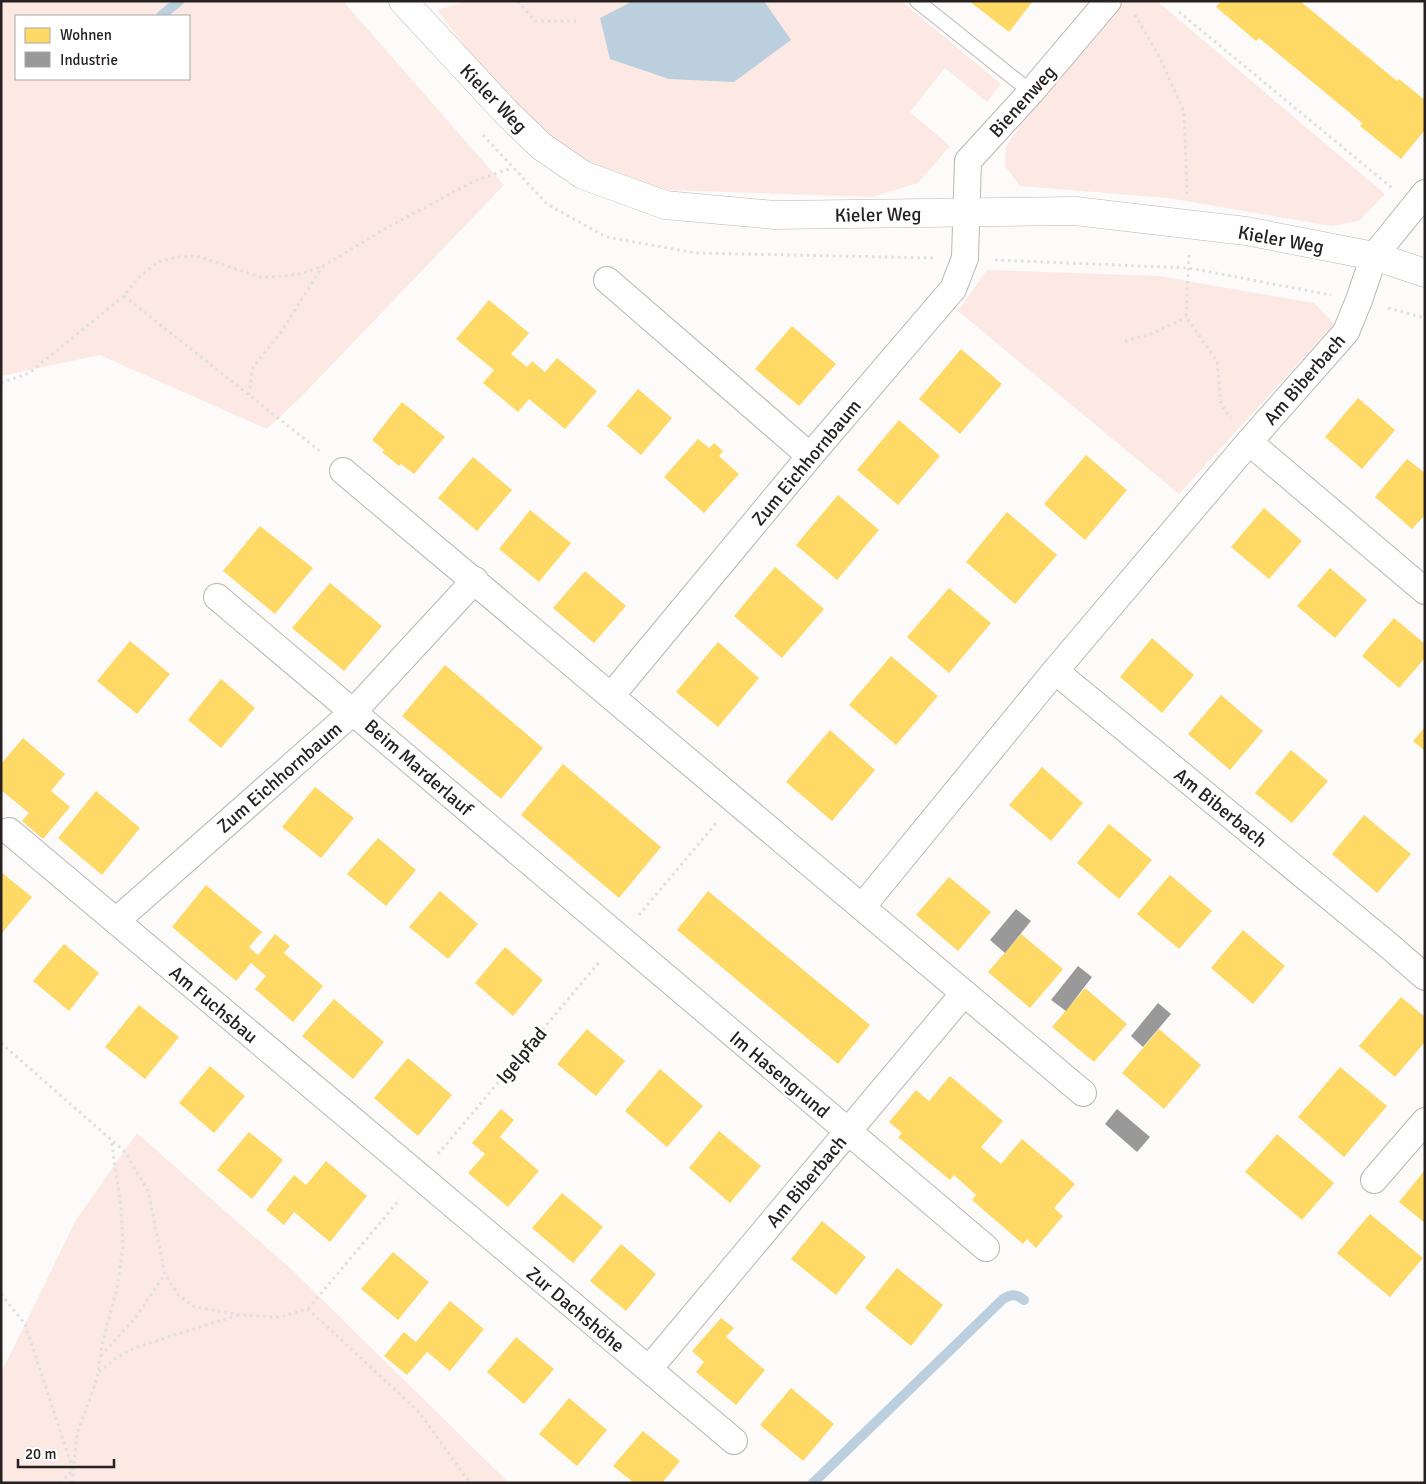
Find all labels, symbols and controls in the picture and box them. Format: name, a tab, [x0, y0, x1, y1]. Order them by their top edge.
legend	[15, 15, 190, 80]
text: Wohnen	[60, 26, 112, 44]
text: Industrie	[60, 51, 118, 69]
street label: Kieler Weg	[454, 59, 532, 138]
street label: Bienenweg	[984, 61, 1061, 143]
street label: Kieler Weg	[834, 202, 922, 228]
street label: Kieler Weg	[1236, 221, 1326, 259]
street label: Am Biberbach	[1259, 329, 1351, 430]
street label: Zum Eichhornbaum	[747, 394, 867, 531]
street label: Beim Marderlauf	[359, 714, 479, 822]
street label: Zum Eichhornbaum	[212, 717, 347, 839]
street label: Am Biberbach	[1169, 763, 1272, 853]
street label: Am Fuchsbau	[164, 961, 263, 1049]
street label: Igelpfad	[491, 1022, 552, 1089]
street label: Im Hasengrund	[724, 1026, 834, 1124]
street label: Am Biberbach	[761, 1131, 852, 1233]
street label: Zur Dachshöhe	[521, 1262, 629, 1358]
scale bar	[18, 1436, 114, 1468]
text: 20 m	[25, 1445, 56, 1463]

